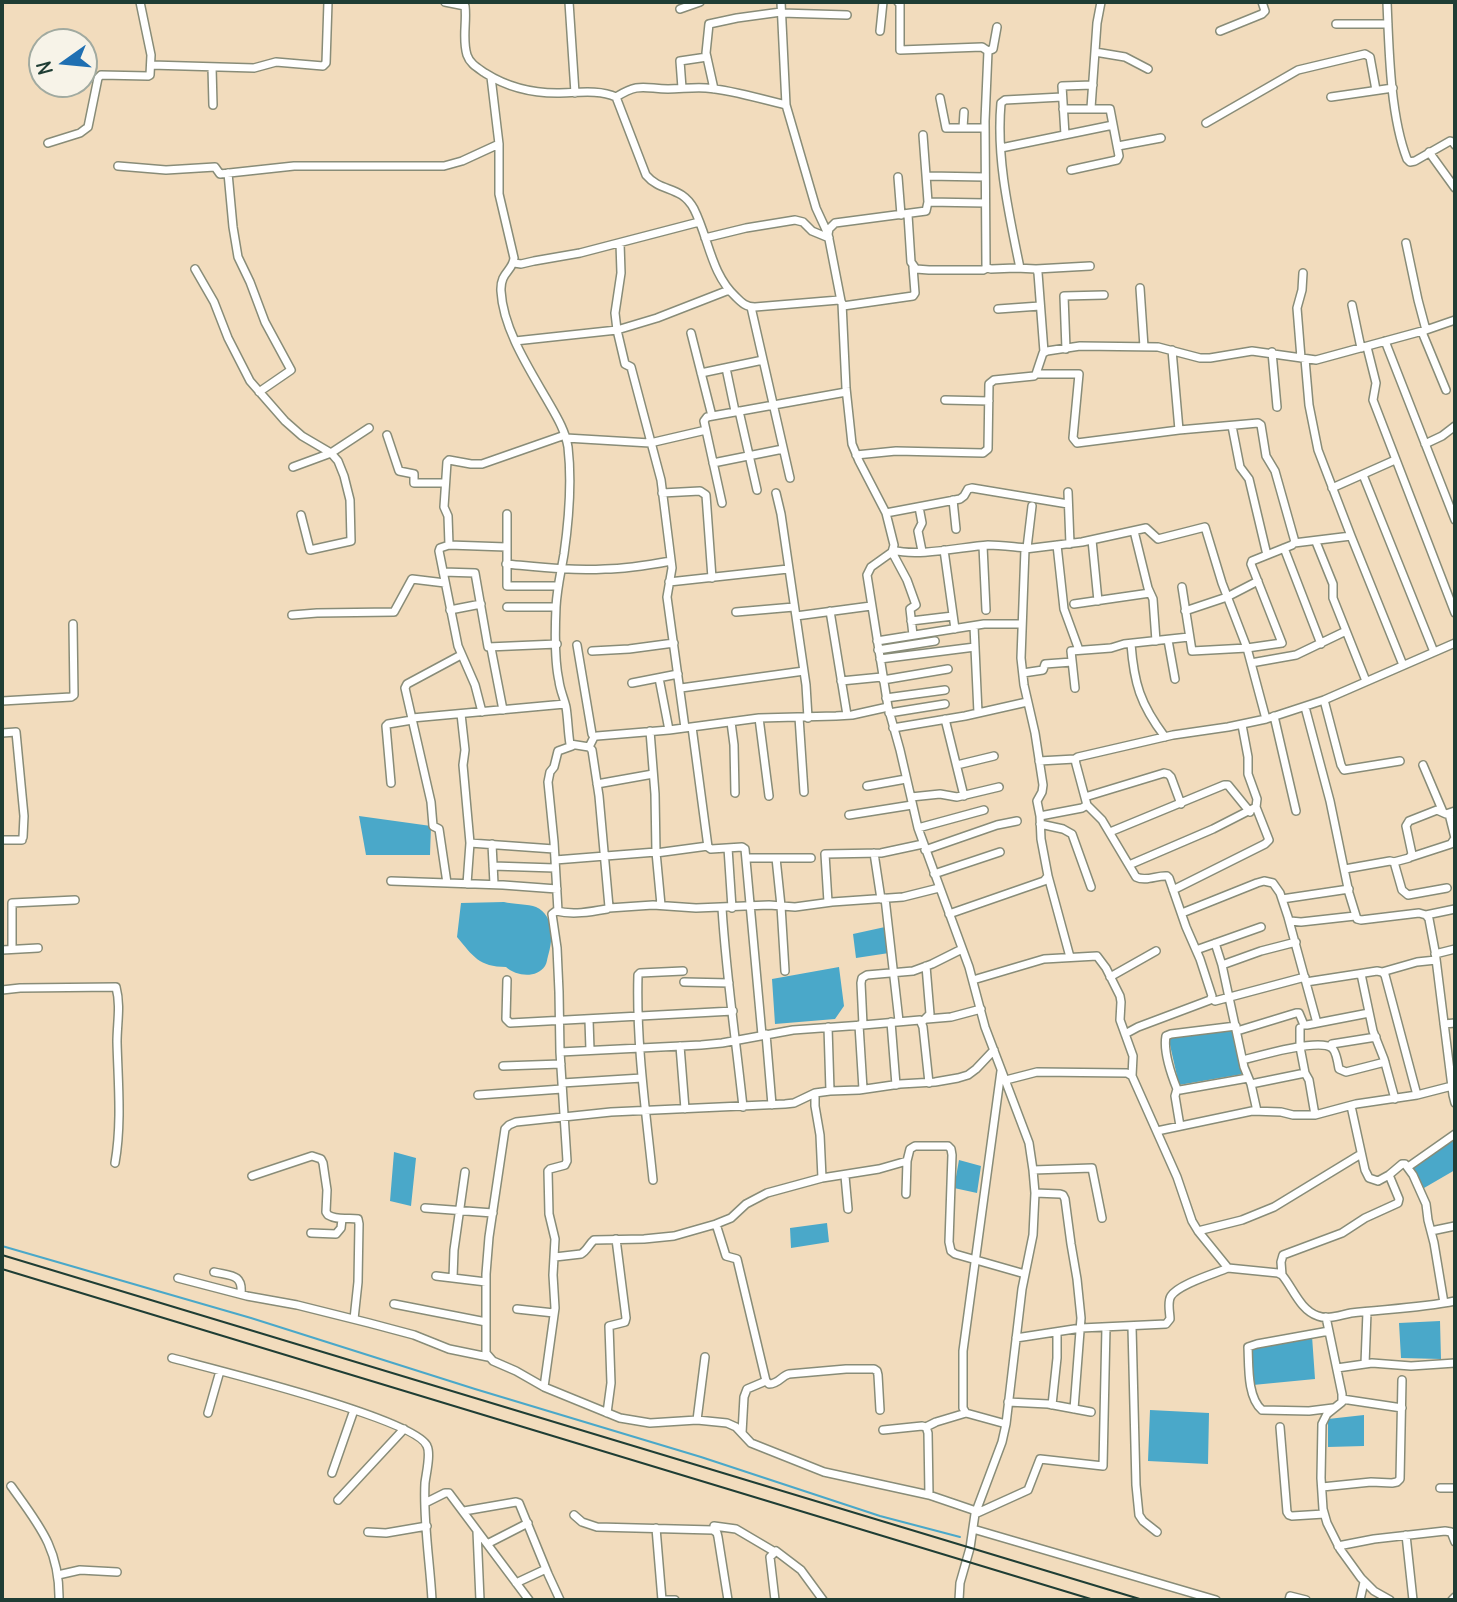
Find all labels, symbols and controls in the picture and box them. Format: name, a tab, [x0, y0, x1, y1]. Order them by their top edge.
north arrow	[28, 28, 98, 98]
text: N	[31, 58, 58, 77]

